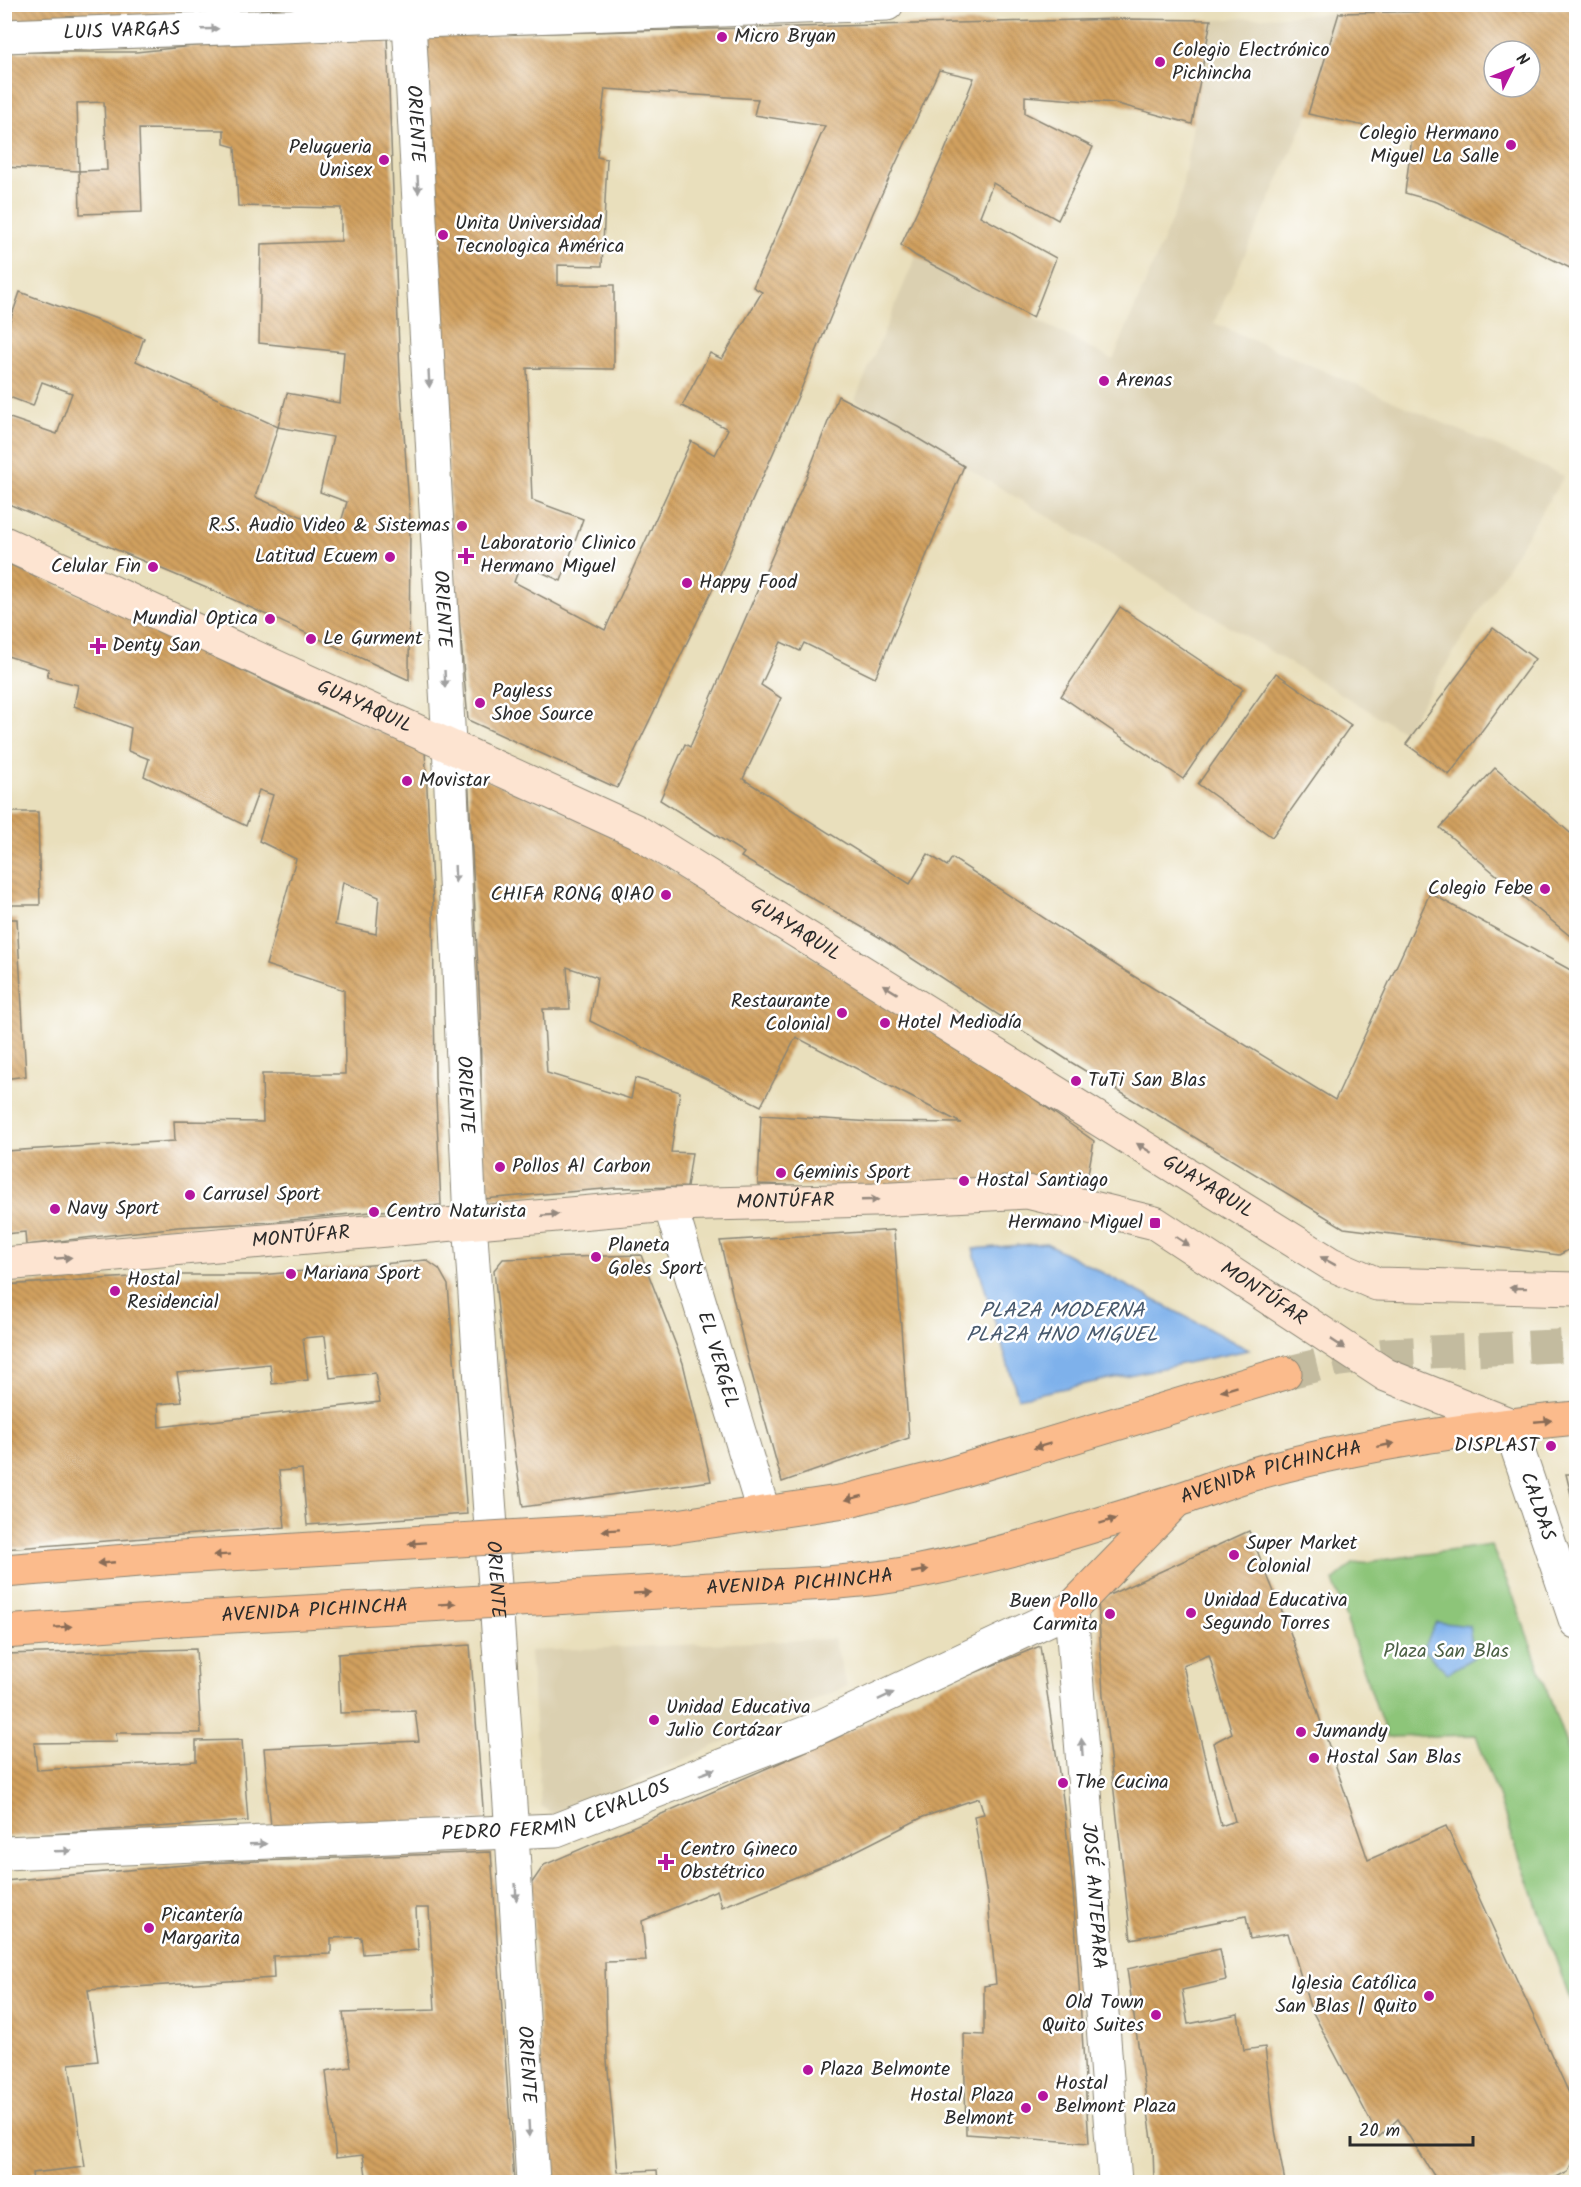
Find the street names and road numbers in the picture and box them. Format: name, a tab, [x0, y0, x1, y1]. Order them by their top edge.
street label: LUIS VARGAS	[63, 14, 181, 50]
street label: ORIENTE	[397, 84, 433, 165]
street label: ORIENTE	[423, 569, 460, 650]
street label: GUAYAQUIL	[311, 672, 417, 743]
street label: GUAYAQUIL	[743, 890, 847, 971]
street label: ORIENTE	[447, 1055, 482, 1135]
street label: GUAYAQUIL	[1156, 1147, 1259, 1228]
street label: MONTÚFAR	[736, 1185, 835, 1219]
street label: MONTÚFAR	[250, 1217, 352, 1258]
street label: MONTÚFAR	[1213, 1254, 1313, 1335]
street label: EL VERGEL	[687, 1308, 747, 1412]
street label: AVENIDA PICHINCHA	[1176, 1433, 1365, 1514]
street label: CALDAS	[1510, 1468, 1564, 1545]
street label: ORIENTE	[476, 1540, 513, 1621]
street label: AVENIDA PICHINCHA	[705, 1560, 895, 1605]
street label: AVENIDA PICHINCHA	[220, 1590, 409, 1633]
street label: PEDRO FERMIN CEVALLOS	[441, 1771, 675, 1851]
street label: JOSÉ ANTEPARA	[1071, 1821, 1115, 1970]
street label: ORIENTE	[508, 2025, 544, 2106]

